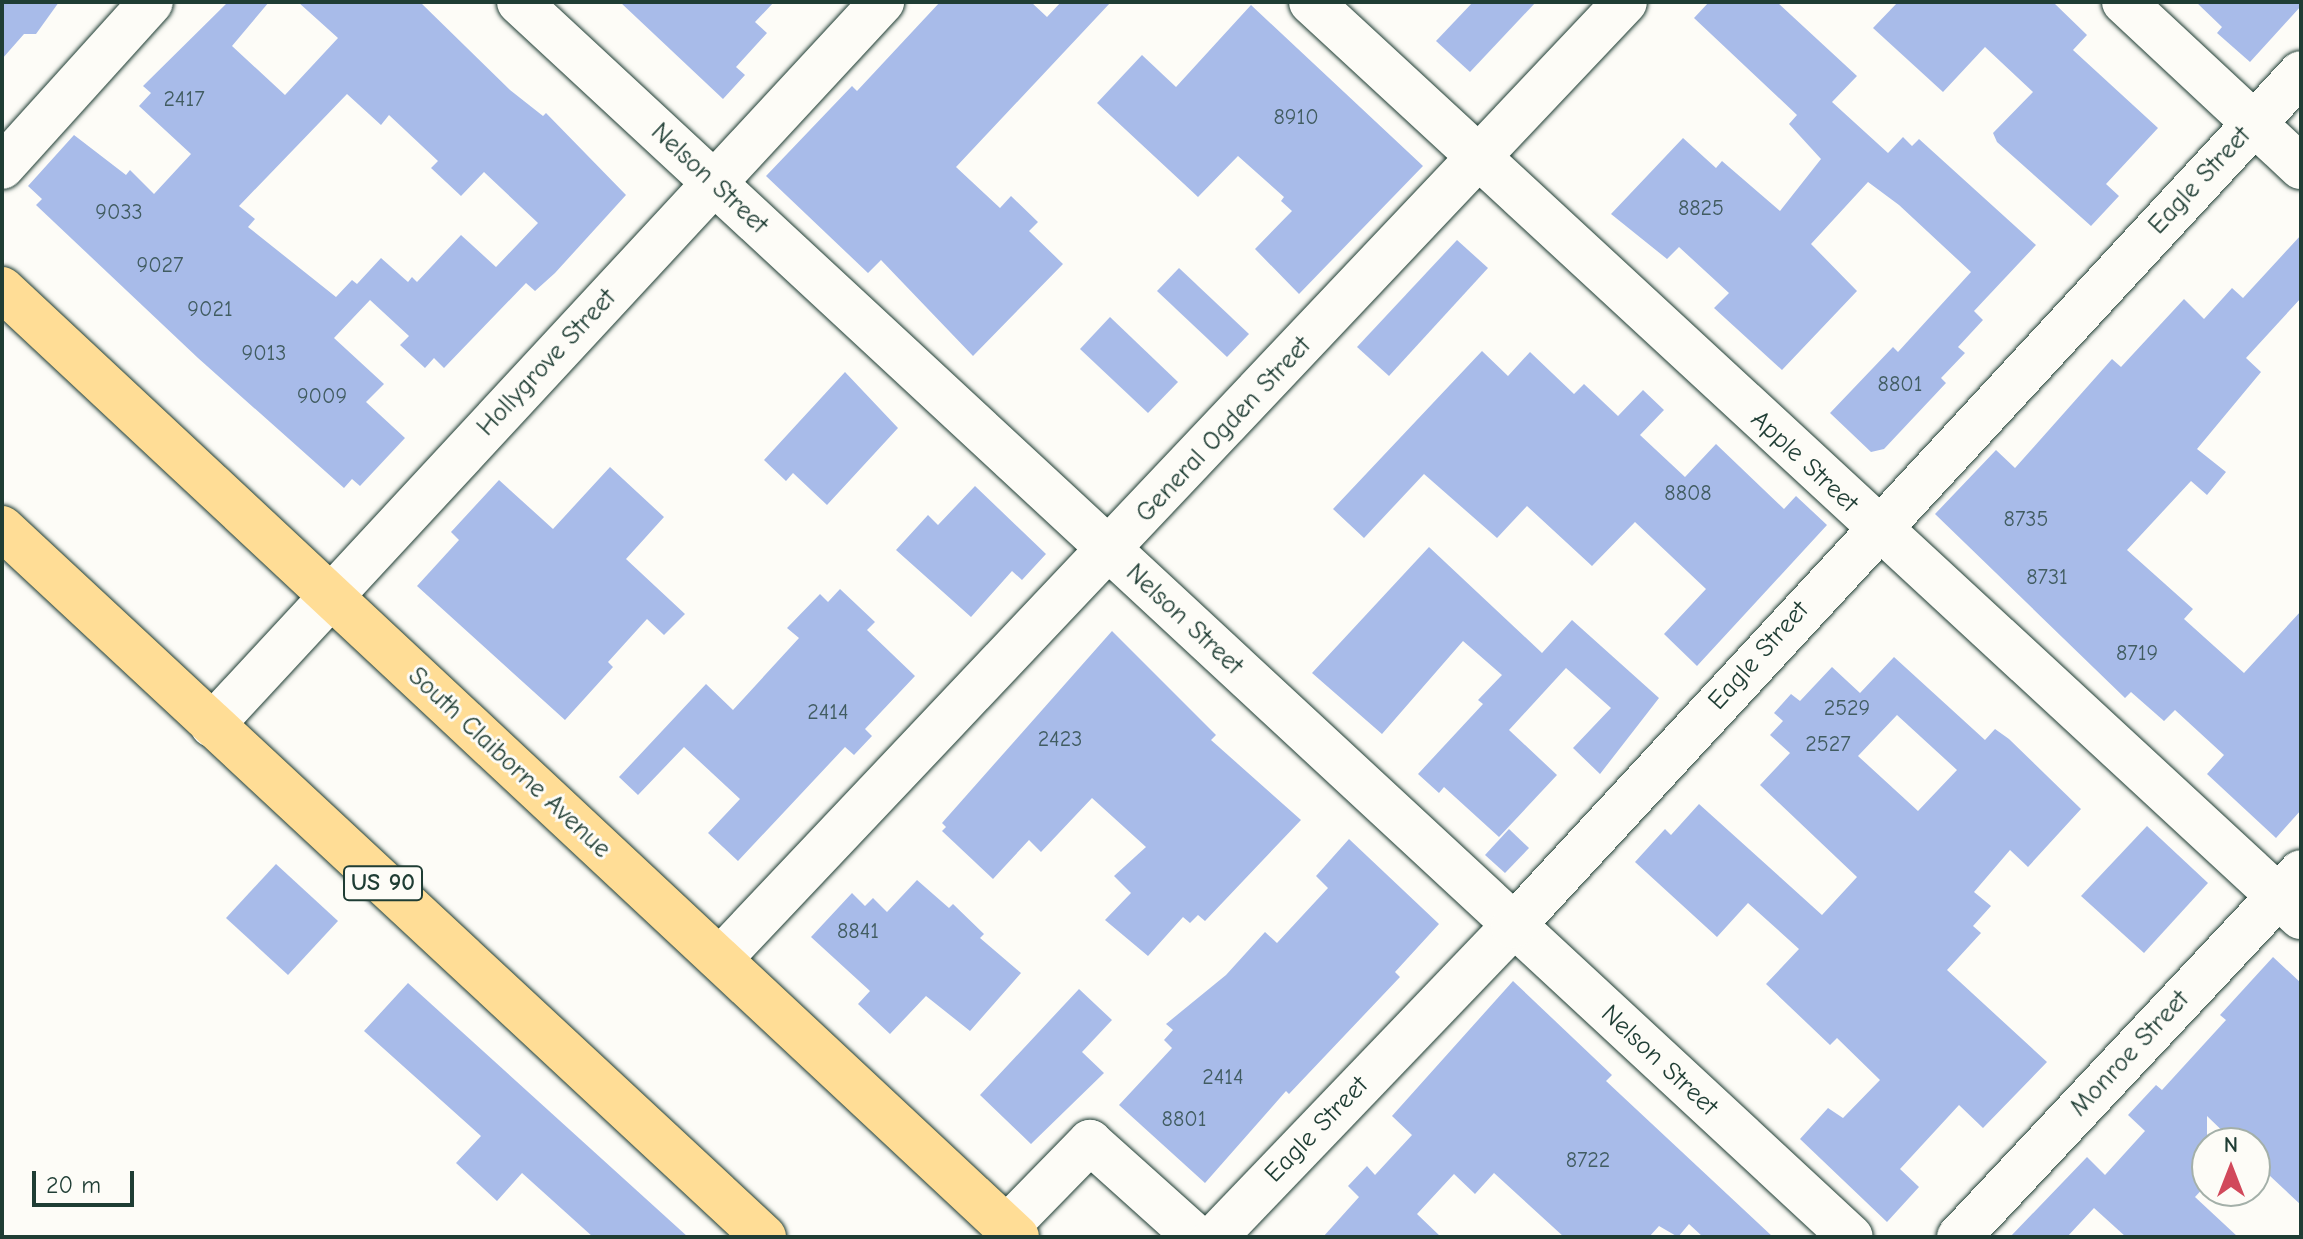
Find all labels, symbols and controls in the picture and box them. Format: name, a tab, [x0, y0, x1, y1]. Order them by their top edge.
house number: 2417	[163, 87, 205, 113]
house number: 8910	[1273, 105, 1319, 131]
street label: Nelson Street	[644, 117, 774, 241]
street label: Eagle Street	[2142, 121, 2258, 241]
house number: 8825	[1678, 196, 1724, 222]
house number: 9033	[95, 200, 143, 226]
house number: 9027	[137, 253, 183, 279]
street label: Hollygrove Street	[471, 283, 623, 443]
house number: 9021	[187, 297, 233, 323]
street label: General Ogden Street	[1130, 331, 1318, 529]
house number: 9013	[242, 341, 286, 367]
house number: 8801	[1878, 372, 1922, 398]
house number: 9009	[297, 384, 347, 410]
street label: Apple Street	[1744, 404, 1864, 520]
house number: 8808	[1664, 481, 1712, 507]
house number: 8735	[2004, 507, 2048, 533]
street label: Nelson Street	[1119, 558, 1249, 682]
house number: 8731	[2026, 565, 2068, 591]
street label: Eagle Street	[1702, 595, 1816, 717]
house number: 8719	[2116, 641, 2158, 667]
street label: South Claiborne Avenue	[401, 661, 617, 865]
house number: 2529	[1824, 696, 1870, 722]
house number: 2414	[807, 700, 849, 726]
house number: 2423	[1038, 727, 1082, 753]
house number: 2527	[1805, 732, 1851, 758]
road number: US 90	[343, 863, 423, 903]
house number: 8841	[837, 919, 879, 945]
street label: Monroe Street	[2064, 985, 2196, 1123]
street label: Nelson Street	[1594, 999, 1724, 1123]
house number: 2414	[1202, 1065, 1244, 1091]
street label: Eagle Street	[1259, 1070, 1375, 1190]
house number: 8801	[1162, 1107, 1206, 1133]
north arrow	[2191, 1127, 2271, 1207]
text: N	[2224, 1132, 2238, 1158]
house number: 8722	[1566, 1148, 1610, 1174]
scale bar	[36, 1155, 138, 1205]
text: 20 m	[46, 1171, 101, 1199]

